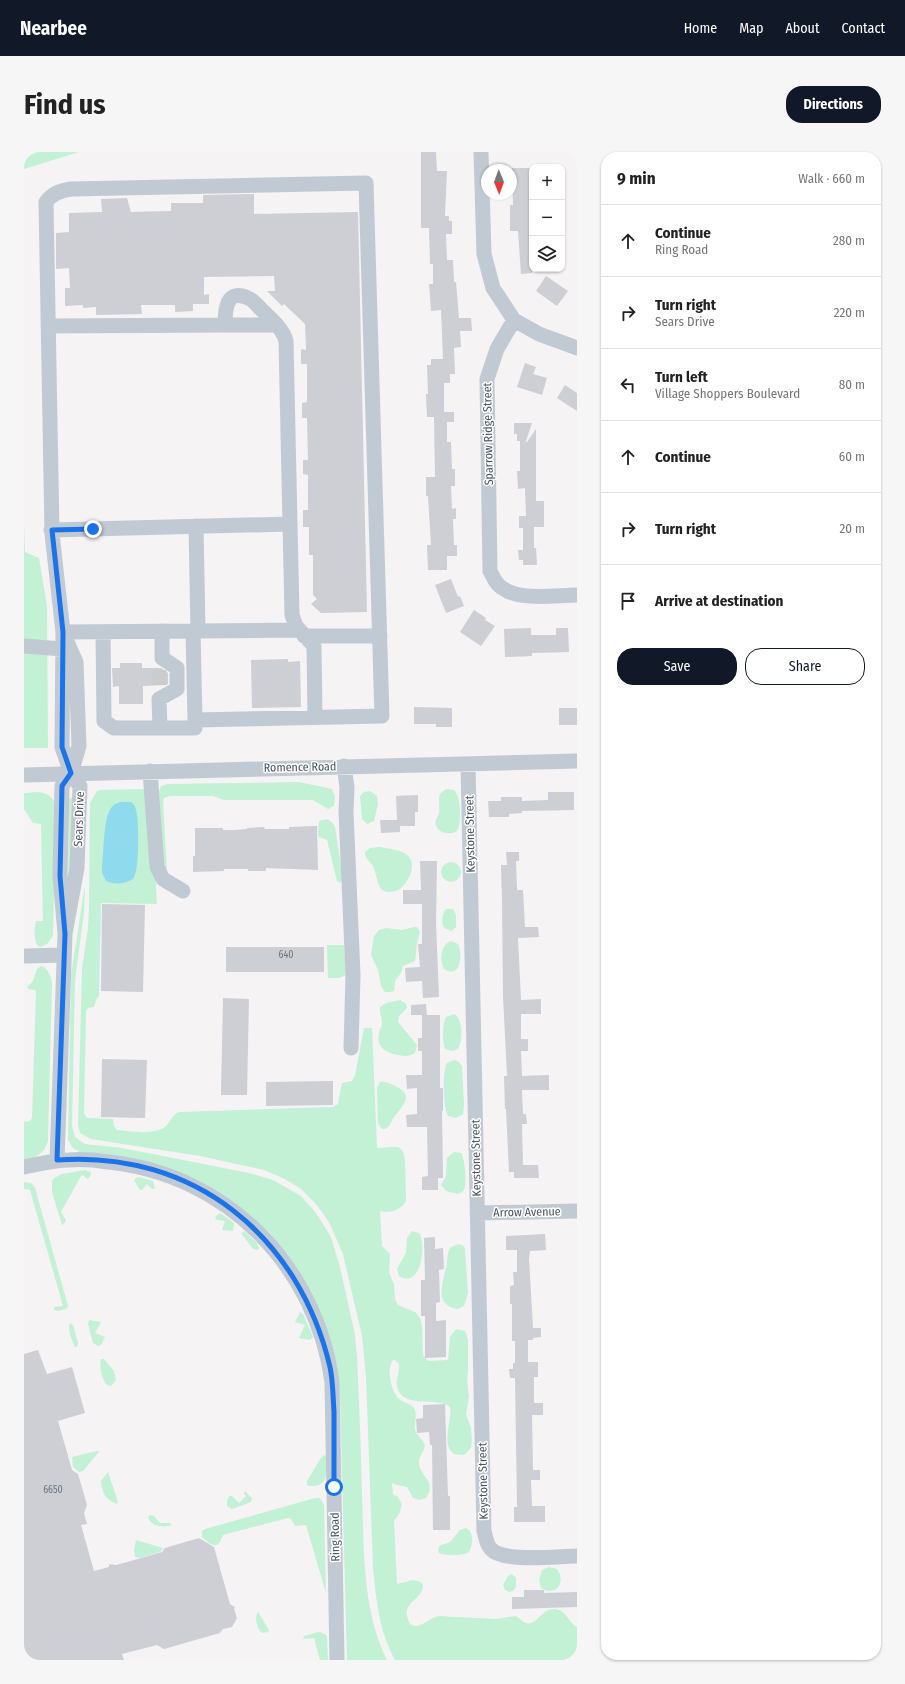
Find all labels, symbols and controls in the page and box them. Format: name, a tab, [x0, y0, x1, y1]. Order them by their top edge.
text: Nearbee	[20, 17, 87, 40]
text: Home	[684, 20, 717, 37]
text: Map	[739, 20, 763, 37]
text: About	[785, 20, 820, 37]
text: Contact	[842, 20, 885, 37]
button: Directions	[786, 86, 881, 123]
text: Find us	[24, 88, 106, 121]
north arrow	[481, 164, 517, 200]
map controls	[529, 164, 565, 272]
button: +	[529, 164, 565, 200]
text: 9 min	[617, 168, 656, 189]
text: Walk · 660 m	[798, 171, 865, 186]
button: −	[529, 200, 565, 236]
text: Continue	[655, 224, 711, 242]
icon: ahead	[617, 230, 639, 252]
text: 280 m	[833, 233, 865, 248]
button: layers	[529, 236, 565, 272]
text: Ring Road	[655, 242, 708, 257]
text: Turn right	[655, 296, 716, 314]
icon: right	[617, 302, 639, 324]
text: 220 m	[834, 305, 865, 320]
text: Sears Drive	[655, 314, 715, 329]
text: Turn left	[655, 368, 708, 386]
icon: left	[617, 374, 639, 396]
text: 80 m	[839, 377, 865, 392]
street label: Sparrow Ridge Street	[480, 382, 496, 486]
text: Village Shoppers Boulevard	[655, 386, 800, 401]
icon: ahead	[617, 446, 639, 468]
text: Continue	[655, 448, 711, 466]
text: 60 m	[839, 449, 865, 464]
icon: right	[617, 518, 639, 540]
route end	[84, 520, 102, 538]
text: Turn right	[655, 520, 716, 538]
text: 20 m	[839, 521, 865, 536]
icon: arrive	[617, 590, 639, 612]
text: Arrive at destination	[655, 592, 783, 610]
button: Save	[617, 648, 737, 685]
button: Share	[745, 648, 865, 685]
street label: Romence Road	[264, 759, 336, 775]
street label: Sears Drive	[71, 791, 87, 847]
street label: Keystone Street	[462, 795, 478, 873]
house number: 640	[278, 949, 294, 961]
street label: Keystone Street	[468, 1119, 484, 1197]
street label: Arrow Avenue	[493, 1204, 561, 1220]
street label: Keystone Street	[475, 1442, 491, 1520]
route start	[325, 1478, 343, 1496]
house number: 6650	[43, 1484, 63, 1496]
street label: Ring Road	[328, 1512, 342, 1562]

